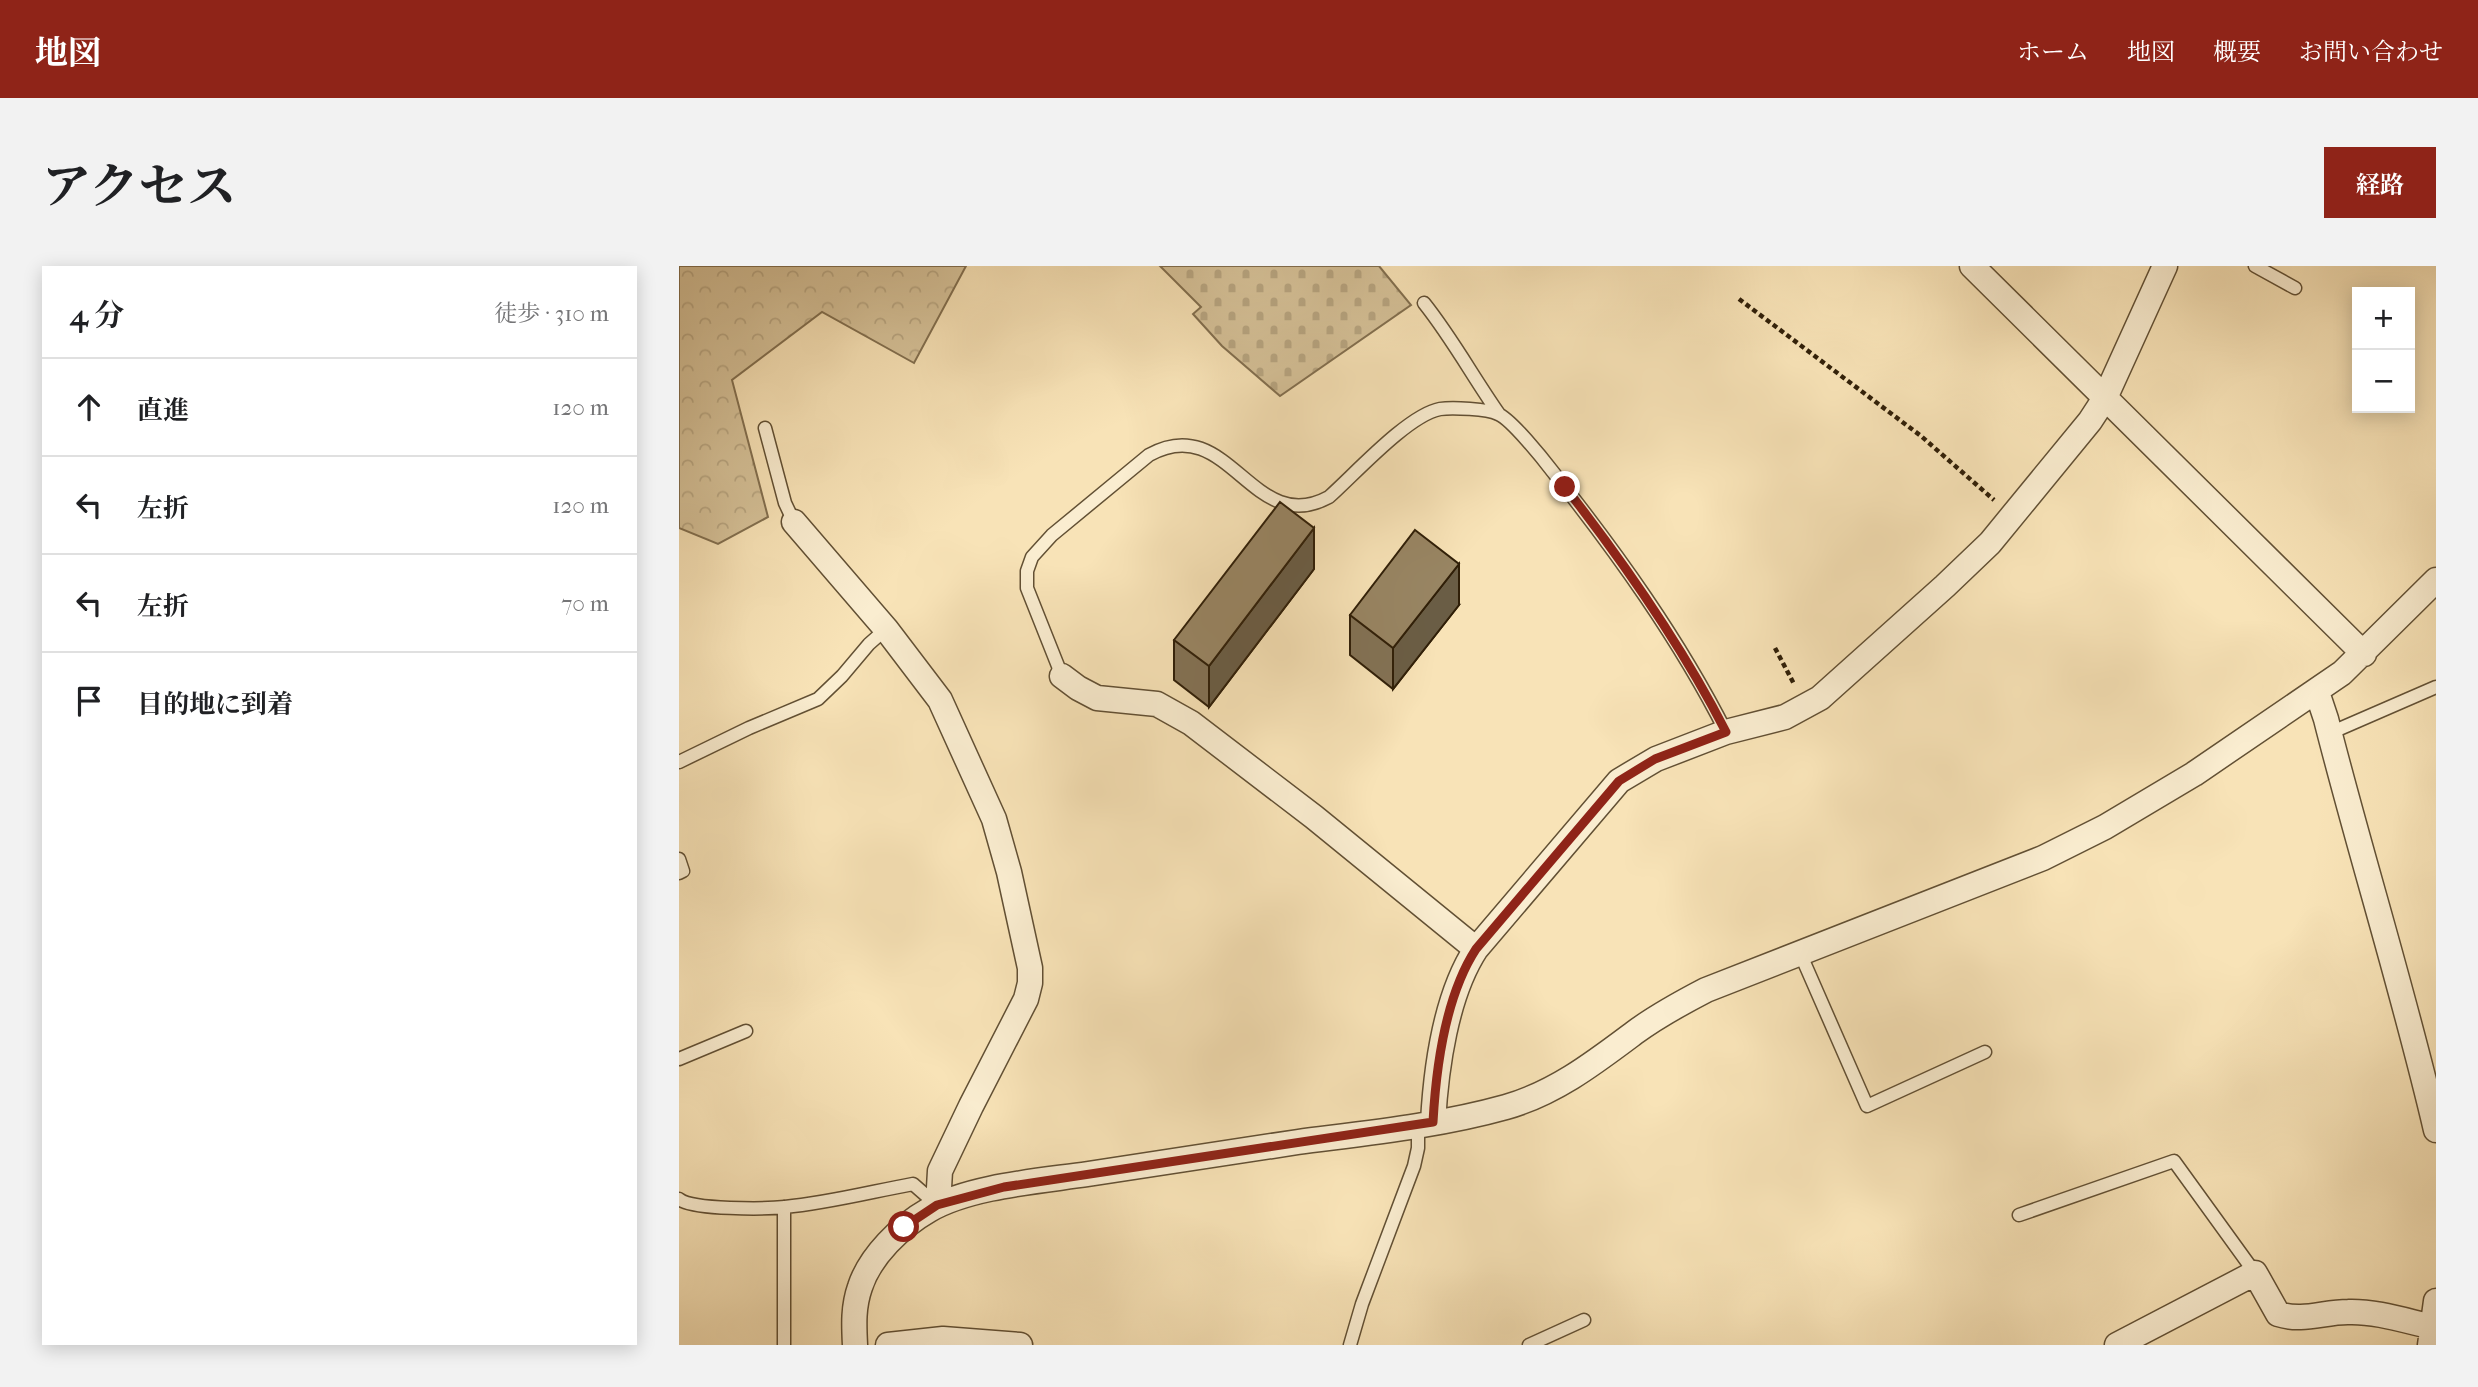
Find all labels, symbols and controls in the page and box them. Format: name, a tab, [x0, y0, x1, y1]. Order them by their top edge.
text: 地図	[35, 34, 101, 73]
text: ホーム	[2017, 38, 2089, 66]
text: 地図	[2127, 38, 2175, 66]
text: 概要	[2213, 38, 2261, 66]
text: お問い合わせ	[2299, 38, 2443, 66]
button: 経路	[2324, 147, 2436, 218]
text: アクセス	[42, 158, 237, 216]
map controls	[2352, 287, 2415, 413]
button: +	[2352, 287, 2415, 350]
text: 4 分	[70, 298, 124, 333]
text: 徒歩 · 310 m	[494, 300, 609, 327]
button: −	[2352, 350, 2415, 413]
icon: ahead	[70, 388, 108, 426]
text: 120 m	[552, 394, 609, 421]
text: 直進	[137, 395, 189, 426]
route end	[1549, 471, 1580, 502]
icon: left	[70, 486, 108, 524]
text: 120 m	[552, 492, 609, 519]
text: 左折	[137, 493, 189, 524]
icon: left	[70, 584, 108, 622]
text: 70 m	[561, 590, 609, 617]
text: 左折	[137, 591, 189, 622]
icon: arrive	[70, 682, 108, 720]
text: 目的地に到着	[137, 689, 293, 720]
route start	[888, 1211, 919, 1242]

